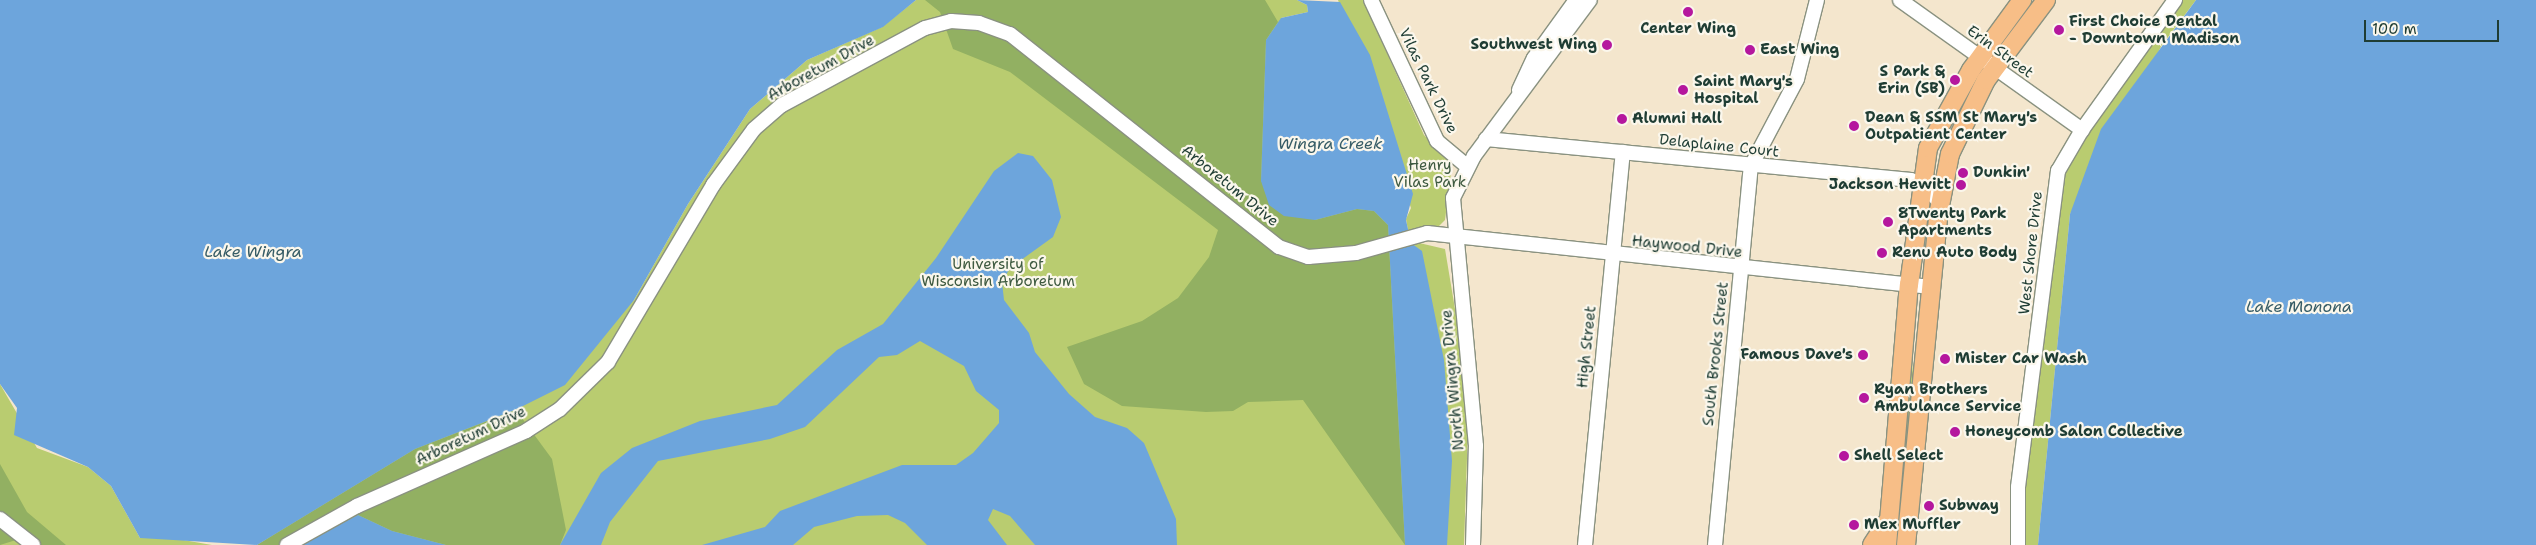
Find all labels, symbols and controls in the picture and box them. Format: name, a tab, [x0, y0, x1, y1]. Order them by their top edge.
marker: Center Wing	[1682, 6, 1694, 18]
scale bar	[2366, 10, 2501, 42]
place label: First Choice Dental - Downtown Madison	[2069, 12, 2239, 47]
text: 100 m	[2372, 19, 2417, 39]
place label: Center Wing	[1640, 20, 1736, 38]
street label: Erin Street	[1963, 22, 2037, 82]
marker: First Choice Dental - Downtown Madison	[2053, 24, 2065, 36]
street label: Vilas Park Drive	[1395, 25, 1461, 137]
street label: Arboretum Drive	[764, 31, 878, 105]
place label: Southwest Wing	[1471, 36, 1597, 54]
marker: Southwest Wing	[1601, 39, 1613, 51]
place label: East Wing	[1760, 41, 1839, 59]
marker: East Wing	[1744, 44, 1756, 56]
place label: S Park & Erin (SB)	[1878, 62, 1945, 97]
place label: Saint Mary's Hospital	[1694, 72, 1793, 107]
marker: S Park & Erin (SB)	[1949, 74, 1961, 86]
marker: Saint Mary's Hospital	[1676, 83, 1690, 97]
place label: Dean & SSM St Mary's Outpatient Center	[1865, 108, 2037, 143]
place label: Alumni Hall	[1632, 110, 1722, 128]
marker: Alumni Hall	[1616, 113, 1628, 125]
marker: Dean & SSM St Mary's Outpatient Center	[1847, 119, 1861, 133]
street label: Delaplaine Court	[1658, 131, 1780, 161]
water label: Wingra Creek	[1278, 134, 1382, 154]
street label: Arboretum Drive	[1178, 141, 1282, 231]
park label: Henry Vilas Park	[1394, 156, 1466, 191]
place label: Dunkin'	[1973, 164, 2030, 182]
marker: Dunkin'	[1957, 167, 1969, 179]
place label: Jackson Hewitt	[1829, 176, 1951, 194]
marker: Jackson Hewitt	[1955, 179, 1967, 191]
street label: West Shore Drive	[2016, 190, 2046, 316]
place label: 8Twenty Park Apartments	[1898, 204, 2007, 239]
marker: 8Twenty Park Apartments	[1882, 216, 1894, 228]
street label: Haywood Drive	[1631, 232, 1743, 262]
water label: Lake Wingra	[204, 242, 302, 262]
place label: Renu Auto Body	[1892, 244, 2017, 262]
marker: Renu Auto Body	[1876, 247, 1888, 259]
park label: University of Wisconsin Arboretum	[921, 255, 1075, 290]
street label: South Brooks Street	[1699, 281, 1733, 427]
water label: Lake Monona	[2246, 297, 2352, 317]
street label: High Street	[1574, 305, 1600, 389]
street label: North Wingra Drive	[1438, 309, 1468, 451]
place label: Famous Dave's	[1740, 346, 1853, 364]
marker: Famous Dave's	[1857, 349, 1869, 361]
place label: Mister Car Wash	[1955, 350, 2087, 368]
marker: Mister Car Wash	[1939, 353, 1951, 365]
place label: Ryan Brothers Ambulance Service	[1874, 380, 2021, 415]
marker: Ryan Brothers Ambulance Service	[1858, 392, 1870, 404]
street label: Arboretum Drive	[413, 403, 529, 469]
place label: Honeycomb Salon Collective	[1965, 423, 2183, 441]
marker: Honeycomb Salon Collective	[1949, 426, 1961, 438]
place label: Shell Select	[1854, 447, 1943, 465]
marker: Shell Select	[1838, 450, 1850, 462]
place label: Subway	[1939, 497, 1999, 515]
marker: Subway	[1923, 500, 1935, 512]
place label: Mex Muffler	[1864, 516, 1961, 534]
marker: Mex Muffler	[1848, 519, 1860, 531]

